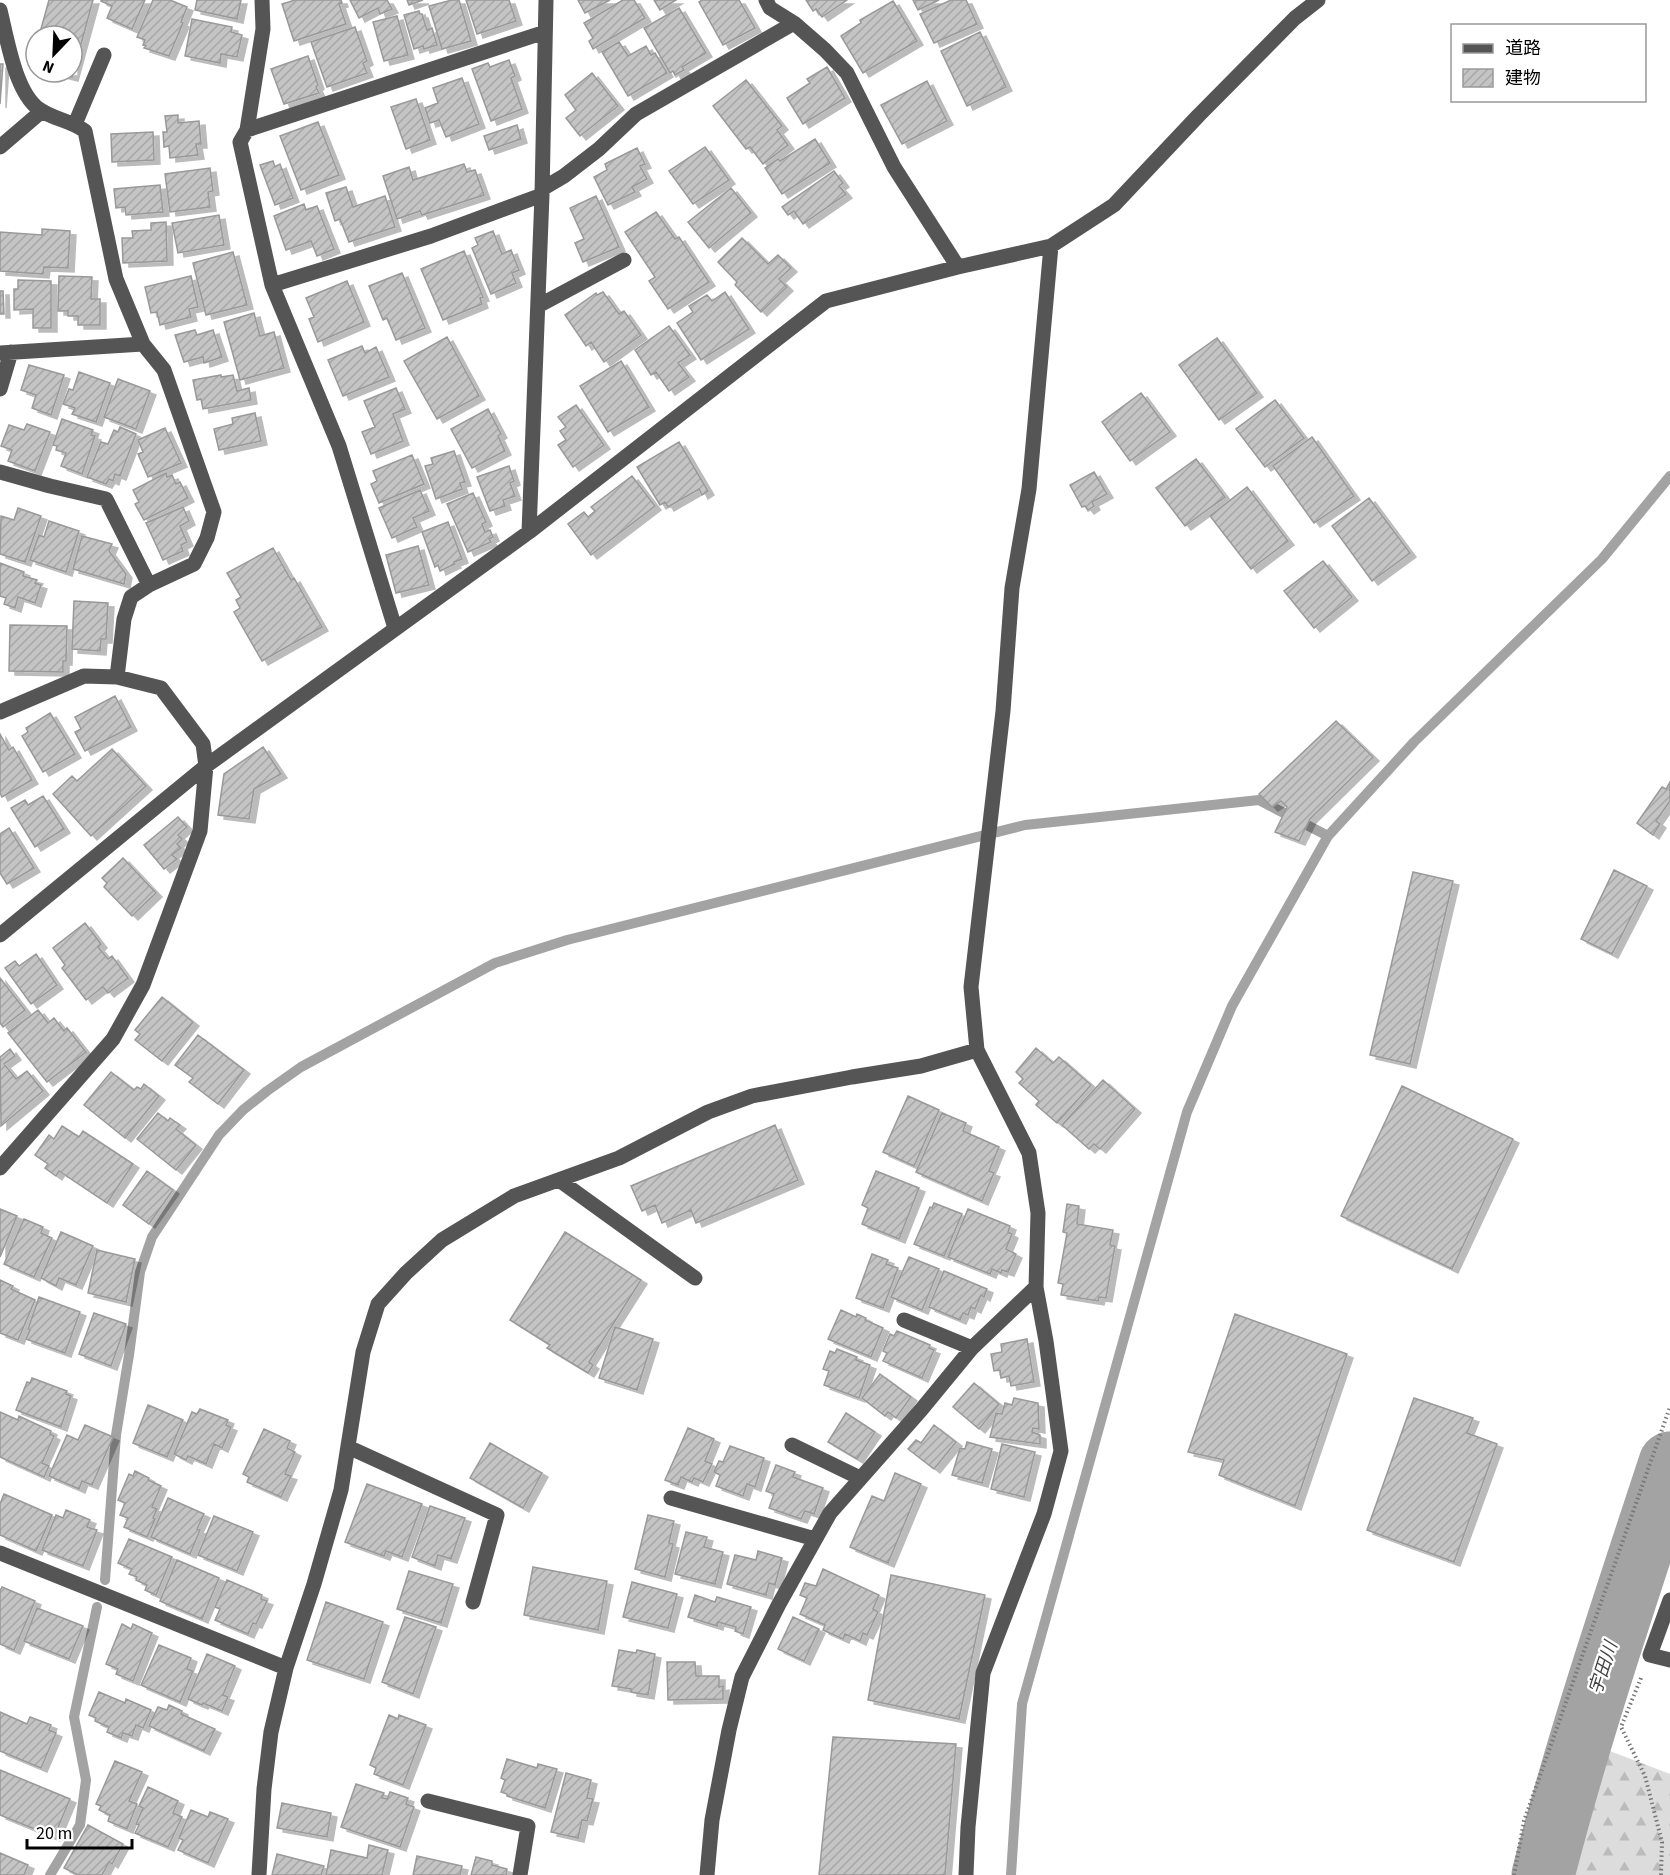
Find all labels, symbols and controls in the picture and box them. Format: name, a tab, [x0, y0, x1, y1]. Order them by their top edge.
north arrow	[24, 24, 84, 84]
legend	[1451, 24, 1646, 102]
text: 道路	[1505, 36, 1541, 61]
text: N	[39, 55, 58, 79]
text: 建物	[1505, 66, 1541, 91]
water label: 宇田川	[1583, 1637, 1624, 1698]
scale bar	[27, 1812, 132, 1850]
text: 20 m	[36, 1821, 72, 1846]

